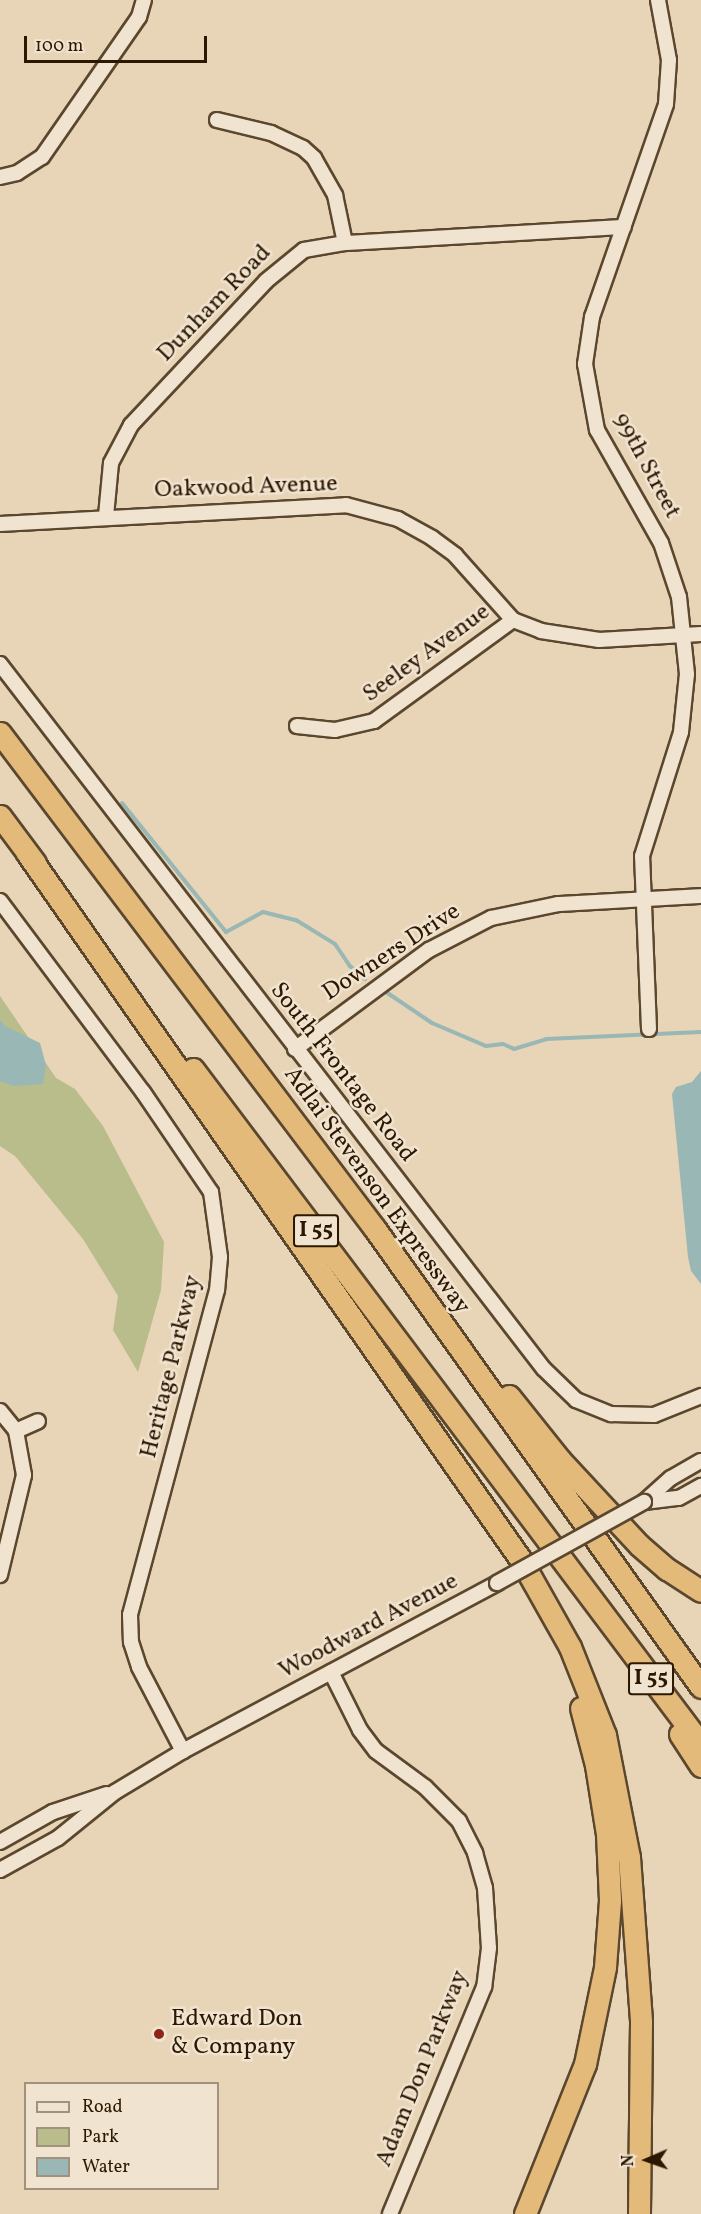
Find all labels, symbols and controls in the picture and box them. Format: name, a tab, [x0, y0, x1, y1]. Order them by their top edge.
scale bar	[27, 24, 210, 62]
text: 100 m	[35, 34, 84, 59]
street label: Dunham Road	[152, 239, 278, 369]
street label: 99th Street	[606, 408, 686, 524]
street label: Oakwood Avenue	[154, 470, 338, 506]
street label: Seeley Avenue	[358, 598, 496, 710]
street label: Downers Drive	[318, 898, 466, 1008]
street label: South Frontage Road	[263, 977, 421, 1169]
street label: Adlai Stevenson Expressway	[276, 1062, 476, 1320]
road number: I 55	[292, 1212, 340, 1250]
street label: Heritage Parkway	[135, 1273, 209, 1461]
street label: Woodward Avenue	[275, 1568, 463, 1686]
road number: I 55	[627, 1660, 675, 1698]
street label: Adam Don Parkway	[370, 1967, 476, 2171]
place label: Edward Don & Company	[171, 2006, 302, 2062]
marker: Edward Don & Company	[152, 2027, 166, 2041]
legend	[24, 2082, 219, 2190]
text: Road	[82, 2095, 123, 2120]
text: Park	[82, 2125, 119, 2150]
north arrow	[617, 2130, 677, 2190]
text: N	[618, 2154, 640, 2167]
text: Water	[82, 2155, 130, 2180]

